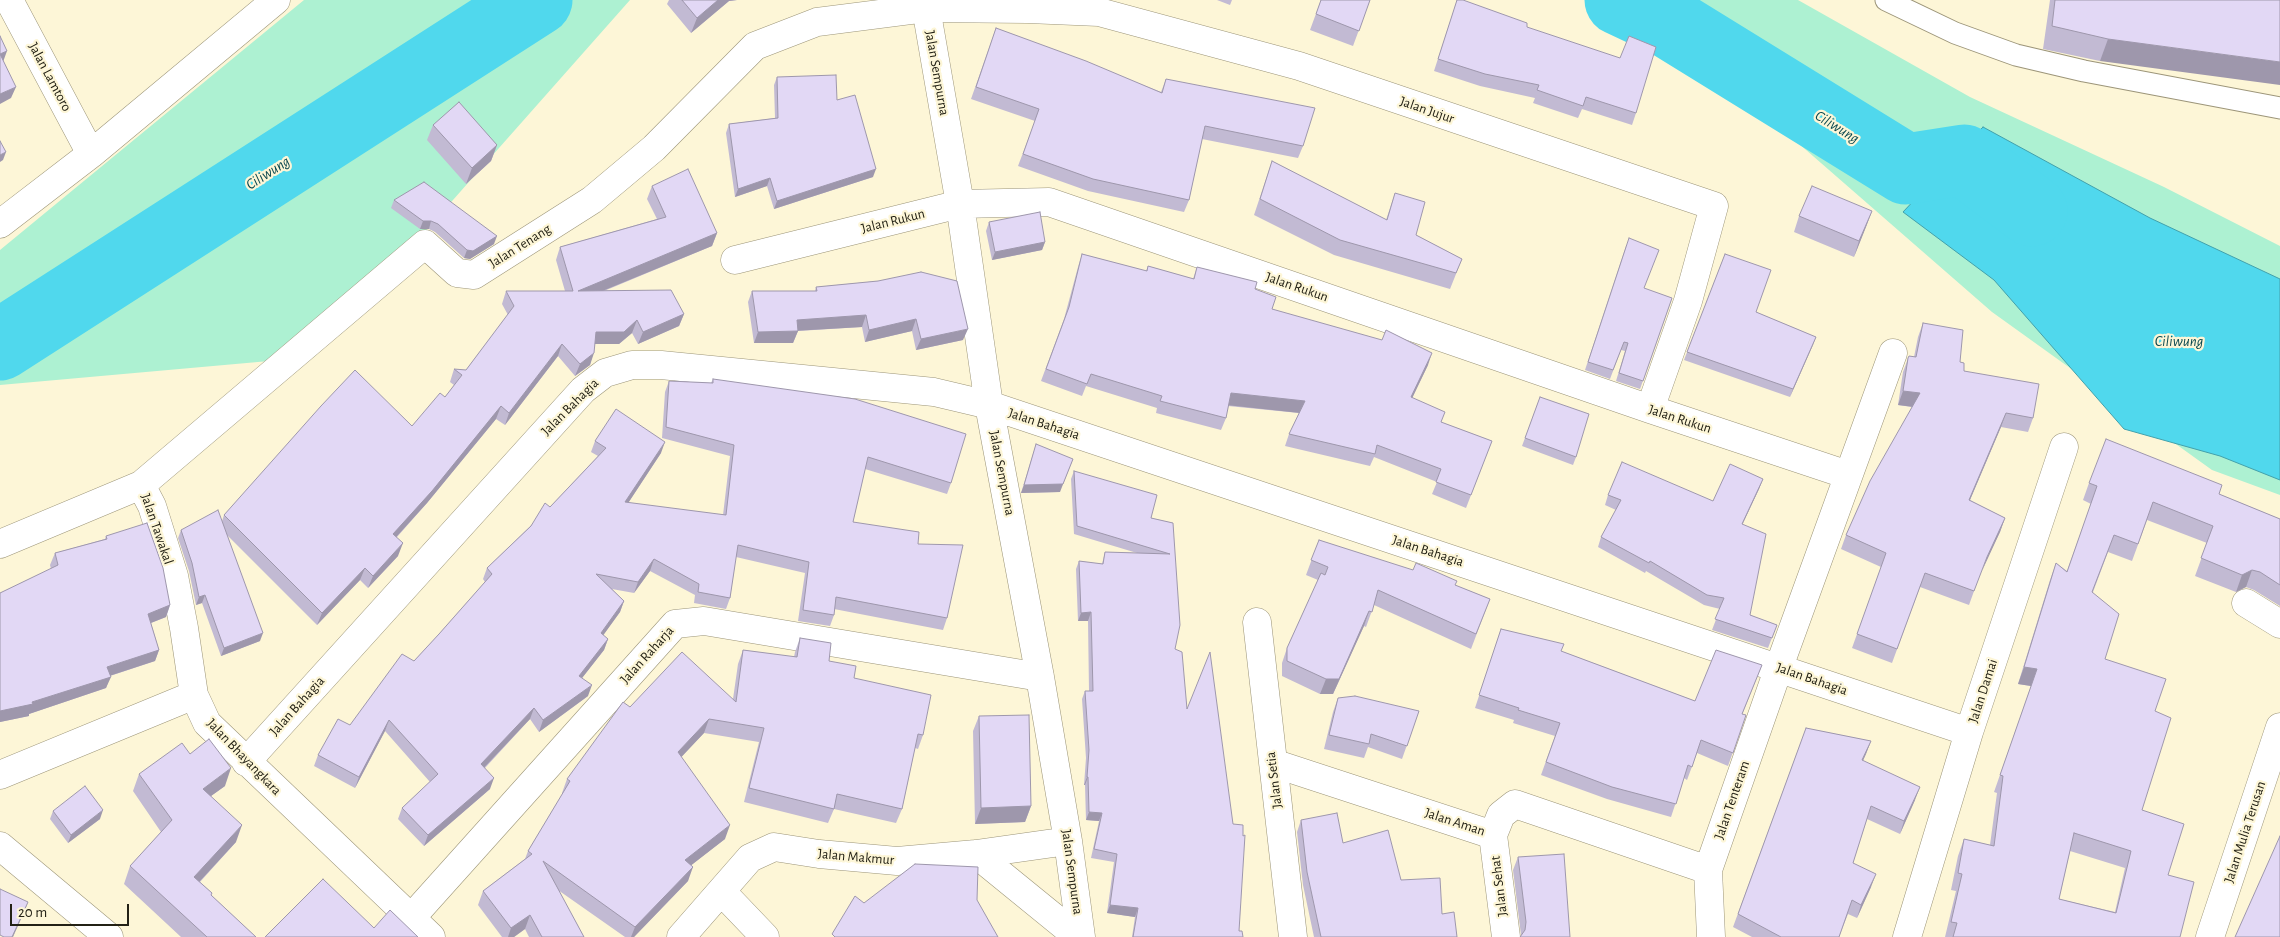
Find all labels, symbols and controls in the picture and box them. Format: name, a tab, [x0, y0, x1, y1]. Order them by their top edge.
street label: Jalan Sempurna	[921, 29, 953, 117]
street label: Jalan Lamtoro	[25, 40, 75, 114]
street label: Jalan Jujur	[1398, 93, 1456, 127]
water label: Ciliwung	[1812, 106, 1862, 148]
water label: Ciliwung	[243, 152, 293, 194]
street label: Jalan Rukun	[859, 205, 927, 237]
street label: Jalan Tenang	[486, 220, 554, 272]
street label: Jalan Rukun	[1263, 268, 1331, 306]
water label: Ciliwung	[2155, 332, 2203, 350]
street label: Jalan Bahagia	[538, 375, 602, 439]
street label: Jalan Rukun	[1646, 401, 1714, 437]
street label: Jalan Bahagia	[1006, 405, 1082, 443]
street label: Jalan Sempurna	[986, 429, 1018, 517]
street label: Jalan Tawakal	[137, 491, 177, 567]
street label: Jalan Bahagia	[1390, 532, 1466, 570]
street label: Jalan Raharja	[617, 623, 677, 687]
street label: Jalan Damai	[1965, 657, 2001, 725]
street label: Jalan Bahagia	[1774, 659, 1850, 699]
street label: Jalan Bahagia	[266, 673, 328, 739]
street label: Jalan Bhayangkara	[203, 715, 285, 799]
street label: Jalan Setia	[1262, 751, 1286, 809]
street label: Jalan Tenteram	[1711, 758, 1753, 842]
street label: Jalan Mulia Terusan	[2221, 779, 2269, 885]
street label: Jalan Aman	[1423, 804, 1487, 840]
street label: Jalan Sempurna	[1058, 828, 1086, 916]
street label: Jalan Makmur	[817, 845, 895, 869]
street label: Jalan Sehat	[1487, 855, 1511, 917]
scale bar	[12, 894, 131, 926]
text: 20 m	[18, 905, 47, 920]

